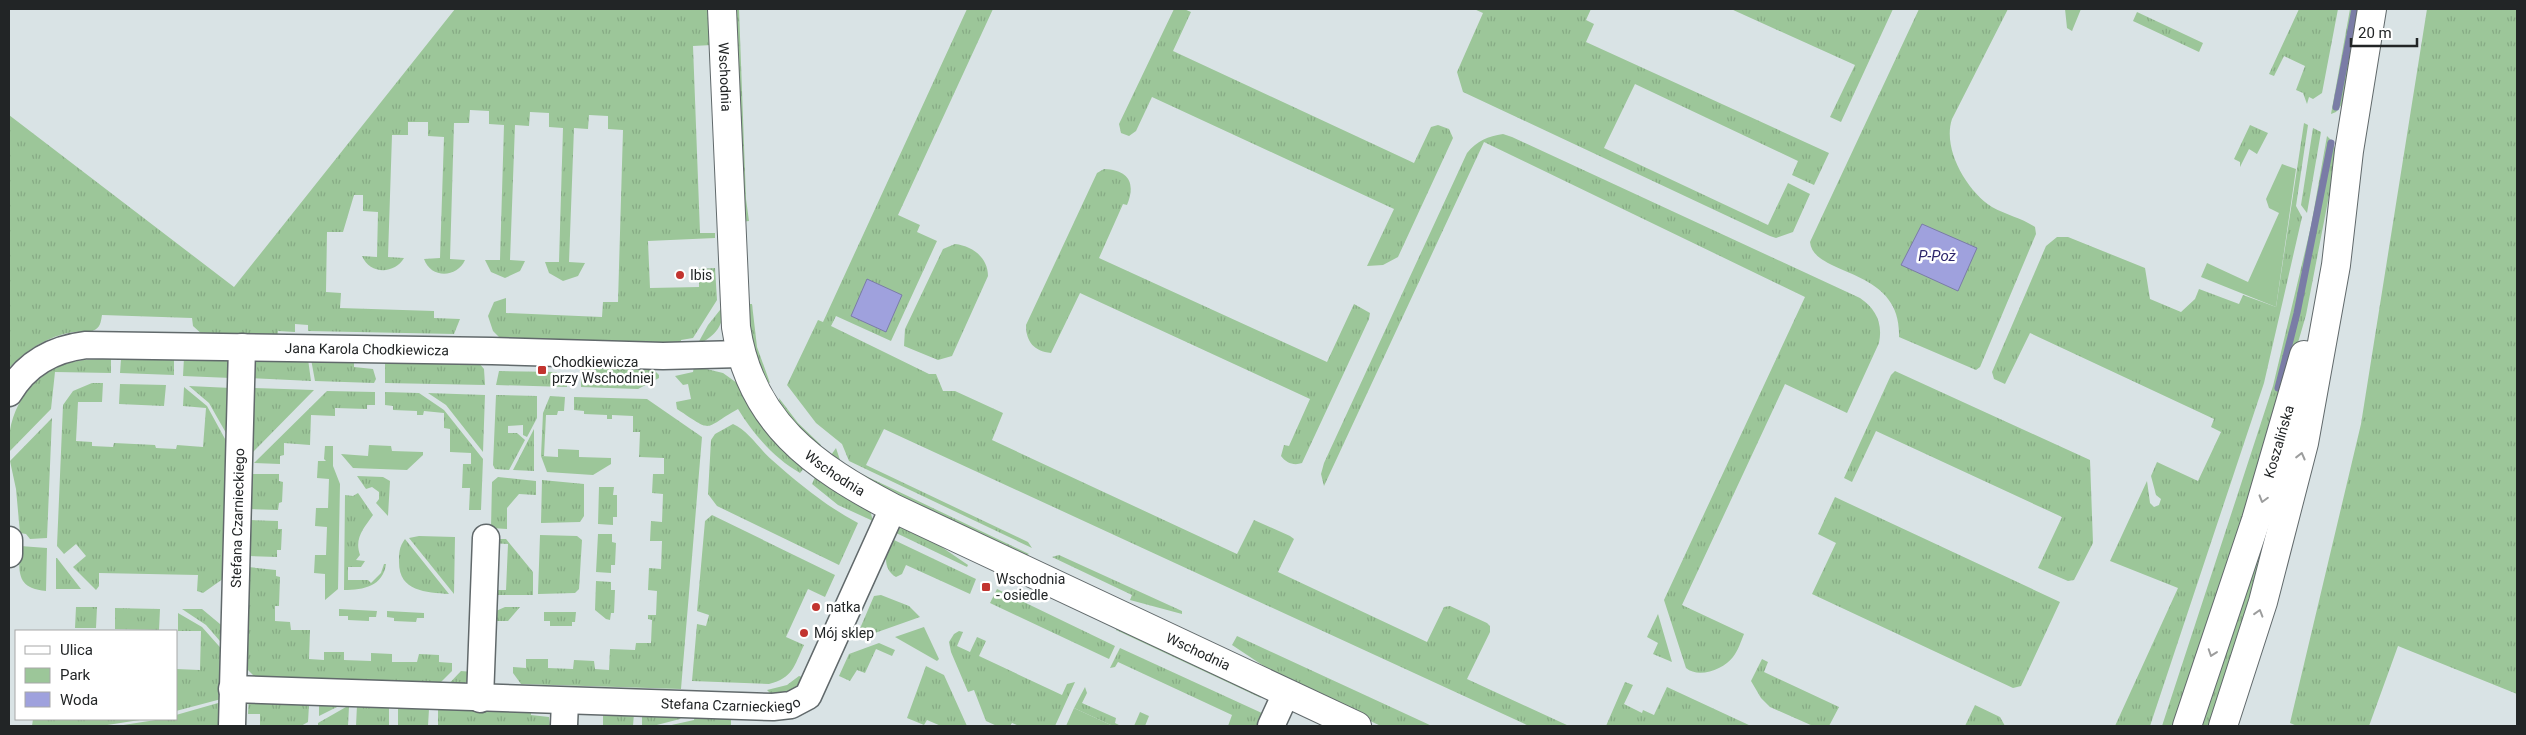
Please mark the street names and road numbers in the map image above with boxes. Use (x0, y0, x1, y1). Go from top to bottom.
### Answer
street label: Wschodnia (715, 42, 735, 112)
street label: Jana Karola Chodkiewicza (285, 340, 449, 358)
street label: Koszalińska (2261, 403, 2297, 480)
street label: Wschodnia (802, 447, 868, 499)
street label: Stefana Czarnieckiego (228, 448, 247, 588)
street label: Wschodnia (1163, 629, 1233, 673)
street label: Stefana Czarnieckiego (661, 693, 803, 715)

